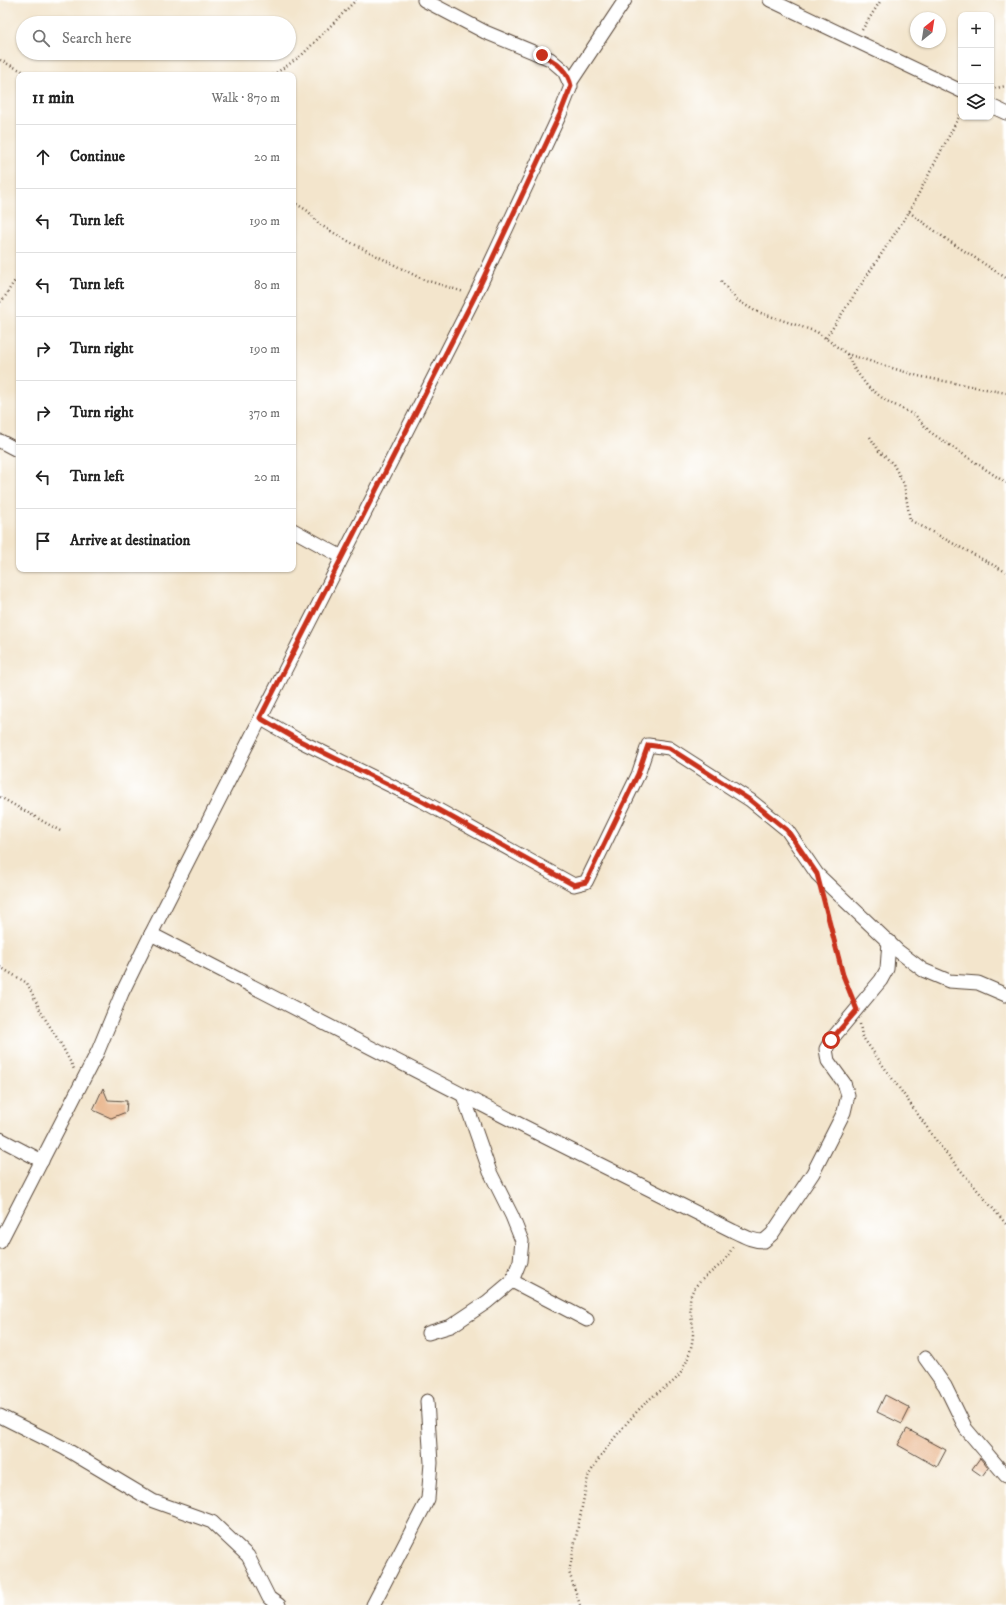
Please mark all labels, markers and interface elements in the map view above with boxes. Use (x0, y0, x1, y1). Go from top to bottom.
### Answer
north arrow (910, 12, 946, 48)
map controls (958, 12, 994, 120)
button: + (958, 12, 994, 48)
search box (16, 16, 296, 60)
icon: search (30, 27, 52, 49)
text: Search here (62, 29, 131, 48)
route end (533, 46, 551, 64)
button: − (958, 48, 994, 84)
button: layers (958, 84, 994, 120)
text: 11 min (32, 87, 74, 109)
text: Walk · 870 m (211, 90, 280, 106)
icon: ahead (32, 146, 54, 168)
text: Continue (70, 147, 125, 166)
text: 20 m (254, 149, 280, 165)
icon: left (32, 210, 54, 232)
text: Turn left (70, 211, 124, 230)
text: 190 m (249, 213, 280, 229)
icon: left (32, 274, 54, 296)
text: Turn left (70, 275, 124, 294)
text: 80 m (254, 277, 280, 293)
icon: right (32, 338, 54, 360)
text: Turn right (70, 339, 133, 358)
text: 190 m (249, 341, 280, 357)
icon: right (32, 402, 54, 424)
text: Turn right (70, 403, 133, 422)
text: 370 m (249, 405, 280, 421)
icon: left (32, 466, 54, 488)
text: Turn left (70, 467, 124, 486)
text: 20 m (254, 469, 280, 485)
icon: arrive (32, 530, 54, 552)
text: Arrive at destination (70, 531, 190, 550)
route start (822, 1031, 840, 1049)

